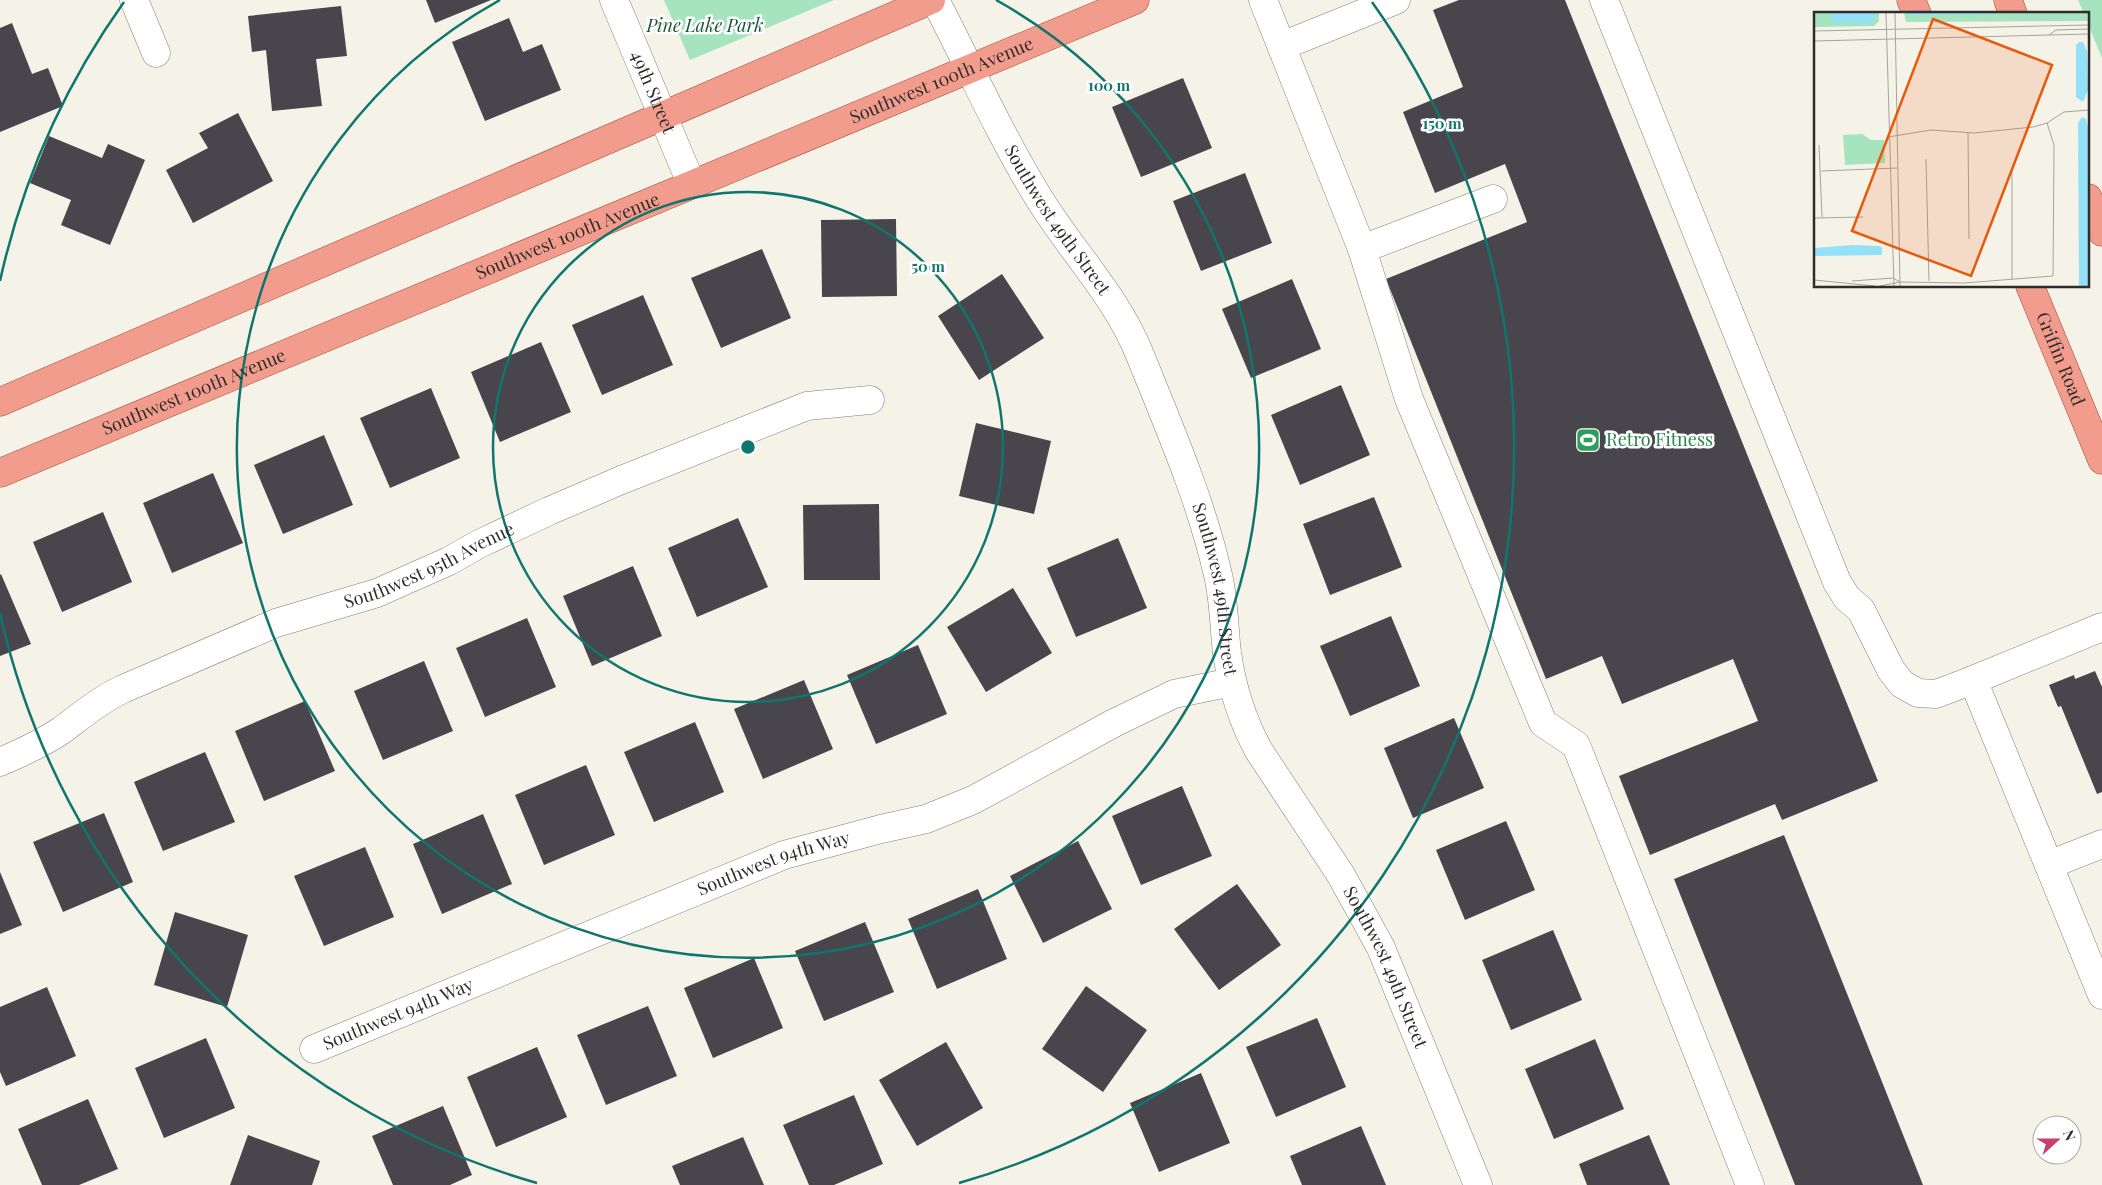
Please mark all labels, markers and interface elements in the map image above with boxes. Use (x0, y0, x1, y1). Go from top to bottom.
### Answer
inset map (1814, 12, 2090, 288)
park label: Pine Lake Park (645, 13, 764, 37)
street label: Southwest 100th Avenue (846, 31, 1037, 129)
street label: 49th Street (626, 47, 682, 138)
text: 100 m (1088, 75, 1131, 95)
text: 150 m (1422, 113, 1462, 133)
street label: Southwest 49th Street (1000, 140, 1117, 300)
street label: Southwest 100th Avenue (472, 187, 663, 284)
text: 50 m (911, 256, 945, 276)
street label: Griffin Road (2031, 308, 2091, 409)
street label: Southwest 100th Avenue (98, 342, 289, 440)
sports icon: Retro Fitness (1575, 427, 1601, 453)
place label: Retro Fitness (1606, 427, 1713, 451)
centre of rings (739, 438, 757, 456)
street label: Southwest 49th Street (1187, 499, 1244, 678)
street label: Southwest 95th Avenue (341, 516, 518, 613)
street label: Southwest 94th Way (693, 825, 852, 901)
street label: Southwest 49th Street (1338, 882, 1434, 1052)
street label: Southwest 94th Way (319, 972, 477, 1055)
north arrow (2032, 1115, 2082, 1165)
text: N (2059, 1127, 2080, 1143)

